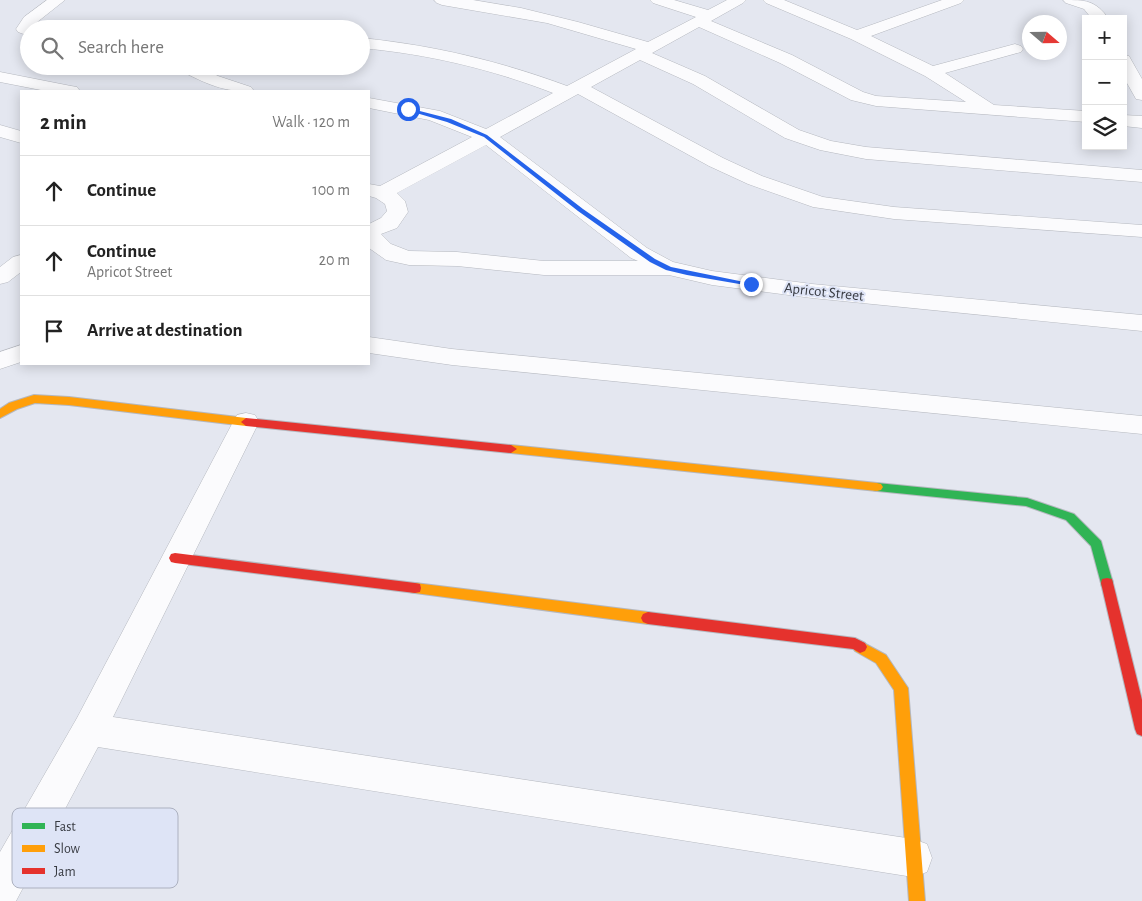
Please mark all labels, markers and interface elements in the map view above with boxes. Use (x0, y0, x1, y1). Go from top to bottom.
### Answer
north arrow (1022, 15, 1067, 60)
map controls (1082, 15, 1127, 150)
button: + (1082, 15, 1127, 60)
search box (20, 20, 370, 75)
icon: search (38, 34, 66, 62)
text: Search here (78, 38, 164, 57)
button: − (1082, 60, 1127, 105)
route start (397, 98, 420, 121)
button: layers (1082, 105, 1127, 150)
text: 2 min (40, 112, 87, 133)
text: Walk · 120 m (272, 114, 350, 130)
icon: ahead (40, 177, 68, 205)
text: Continue (87, 181, 156, 200)
text: 100 m (312, 182, 350, 198)
text: Continue (87, 242, 156, 261)
icon: ahead (40, 247, 68, 275)
text: 20 m (319, 252, 350, 268)
text: Apricot Street (87, 264, 172, 280)
route end (740, 273, 763, 296)
street label: Apricot Street (783, 280, 865, 304)
icon: arrive (40, 317, 68, 345)
text: Arrive at destination (87, 321, 243, 340)
legend (12, 808, 178, 888)
text: Fast (54, 820, 76, 834)
text: Slow (54, 842, 81, 856)
text: Jam (54, 865, 76, 879)

